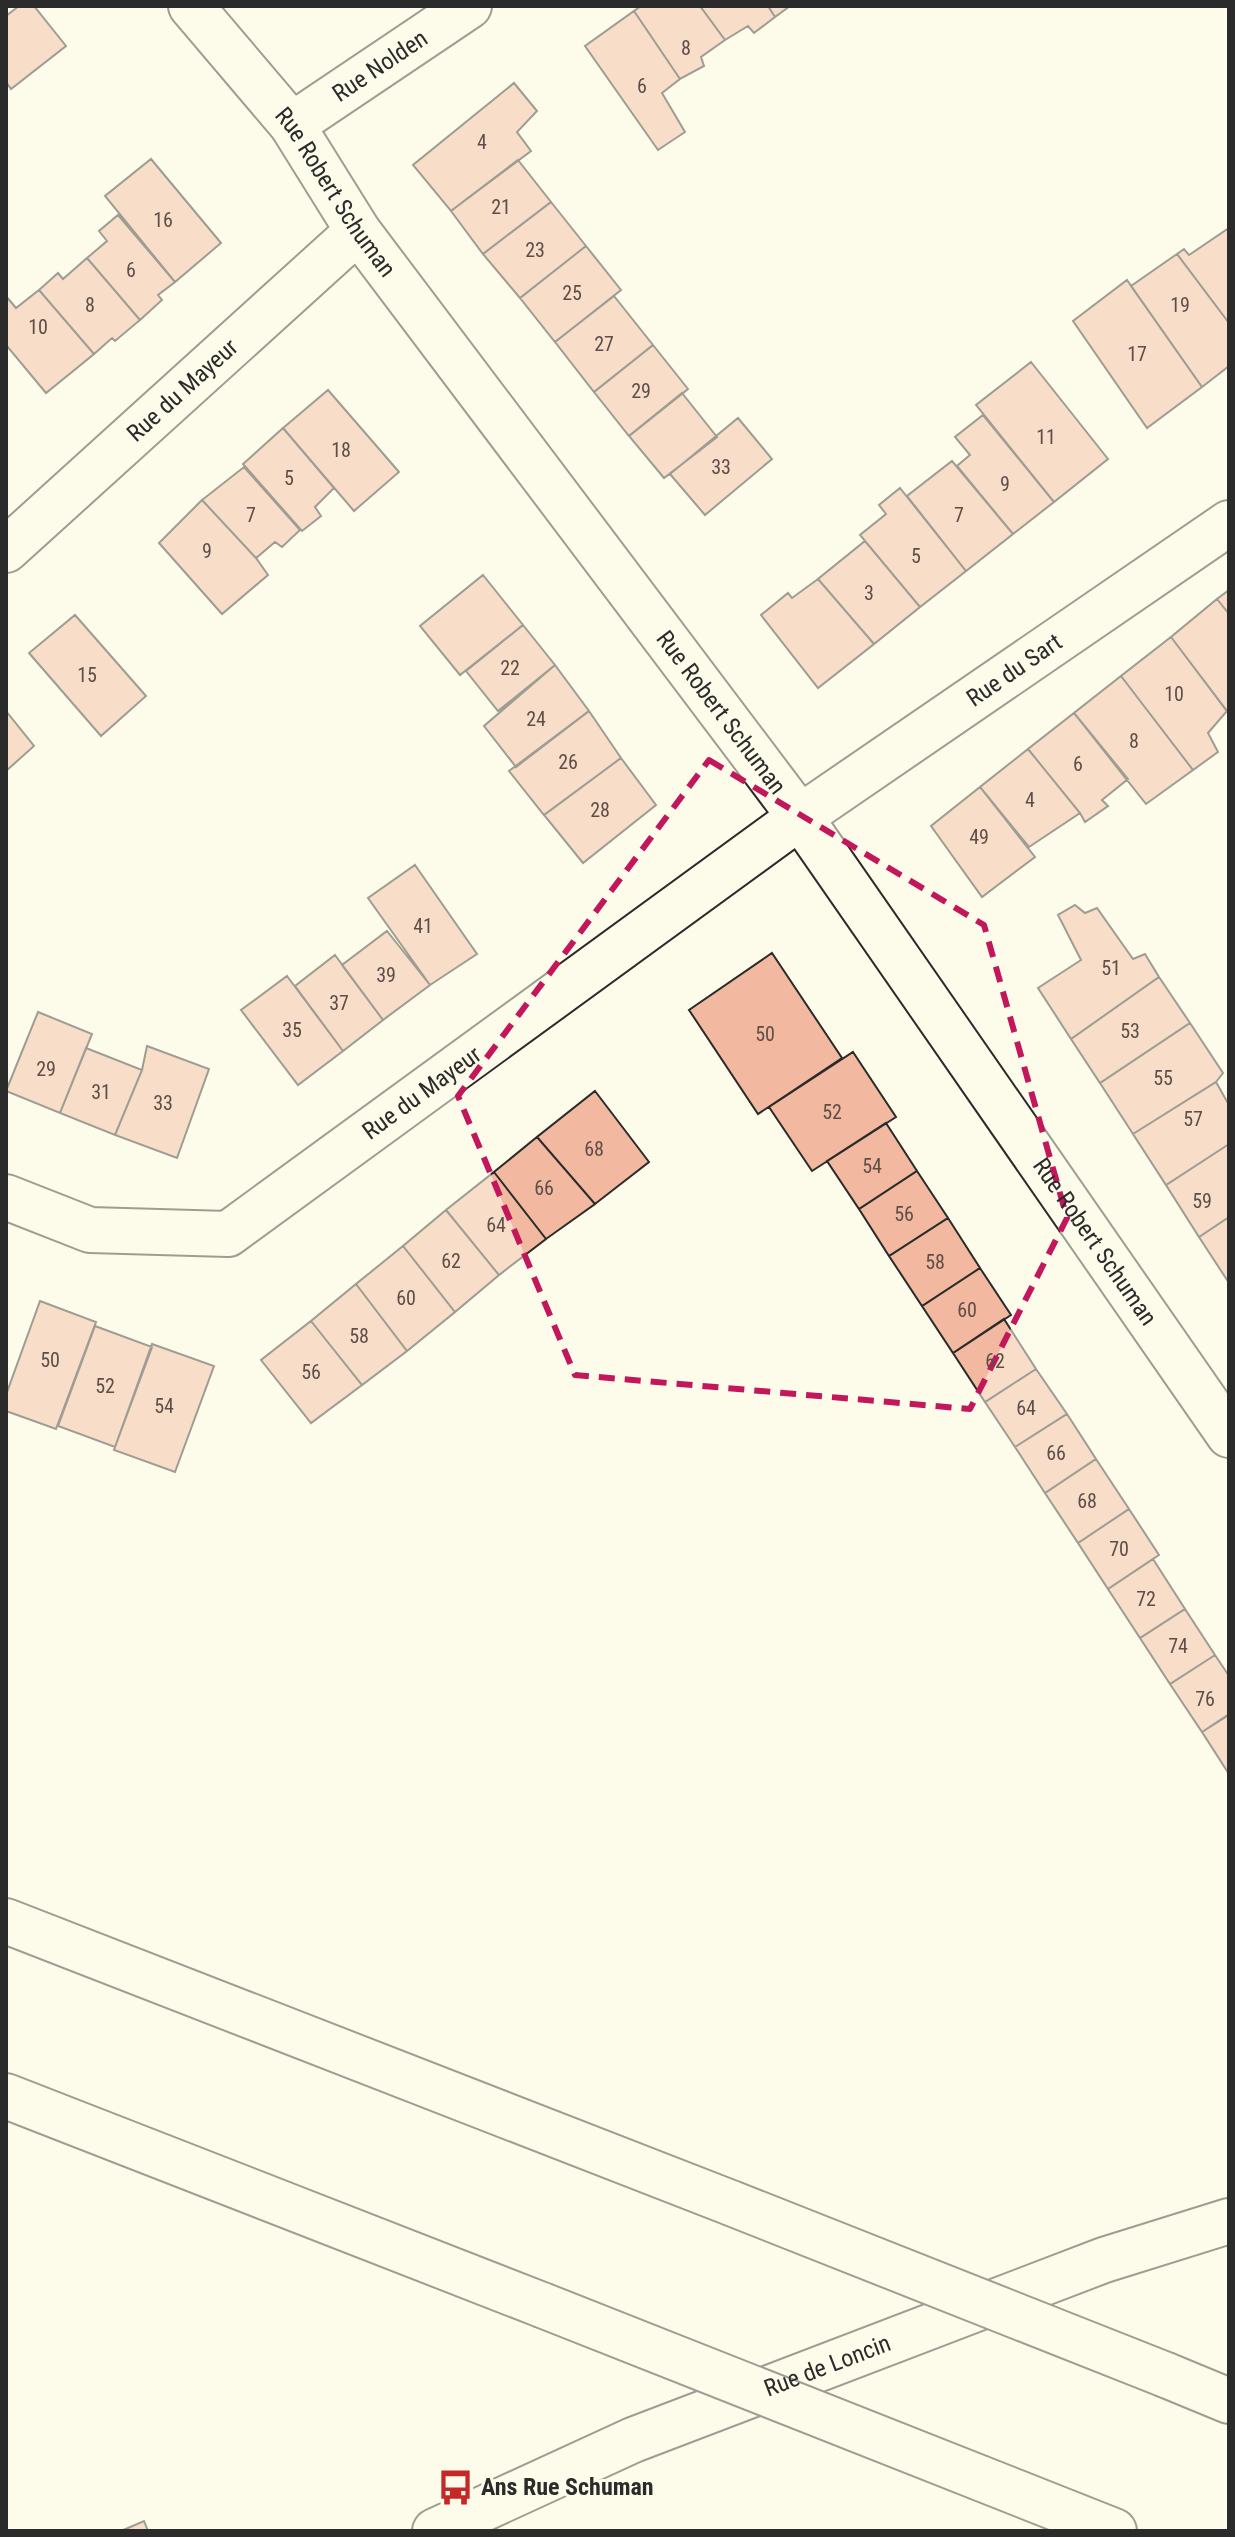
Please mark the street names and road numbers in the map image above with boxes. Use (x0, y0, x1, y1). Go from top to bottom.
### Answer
street label: Rue Nolden (327, 24, 433, 108)
street label: Rue Robert Schuman (269, 102, 402, 282)
street label: Rue du Mayeur (121, 333, 243, 447)
street label: Rue Robert Schuman (651, 625, 792, 800)
street label: Rue du Sart (961, 628, 1067, 713)
street label: Rue du Mayeur (357, 1040, 486, 1145)
street label: Rue Robert Schuman (1027, 1153, 1163, 1331)
street label: Rue de Loncin (760, 2329, 895, 2403)

